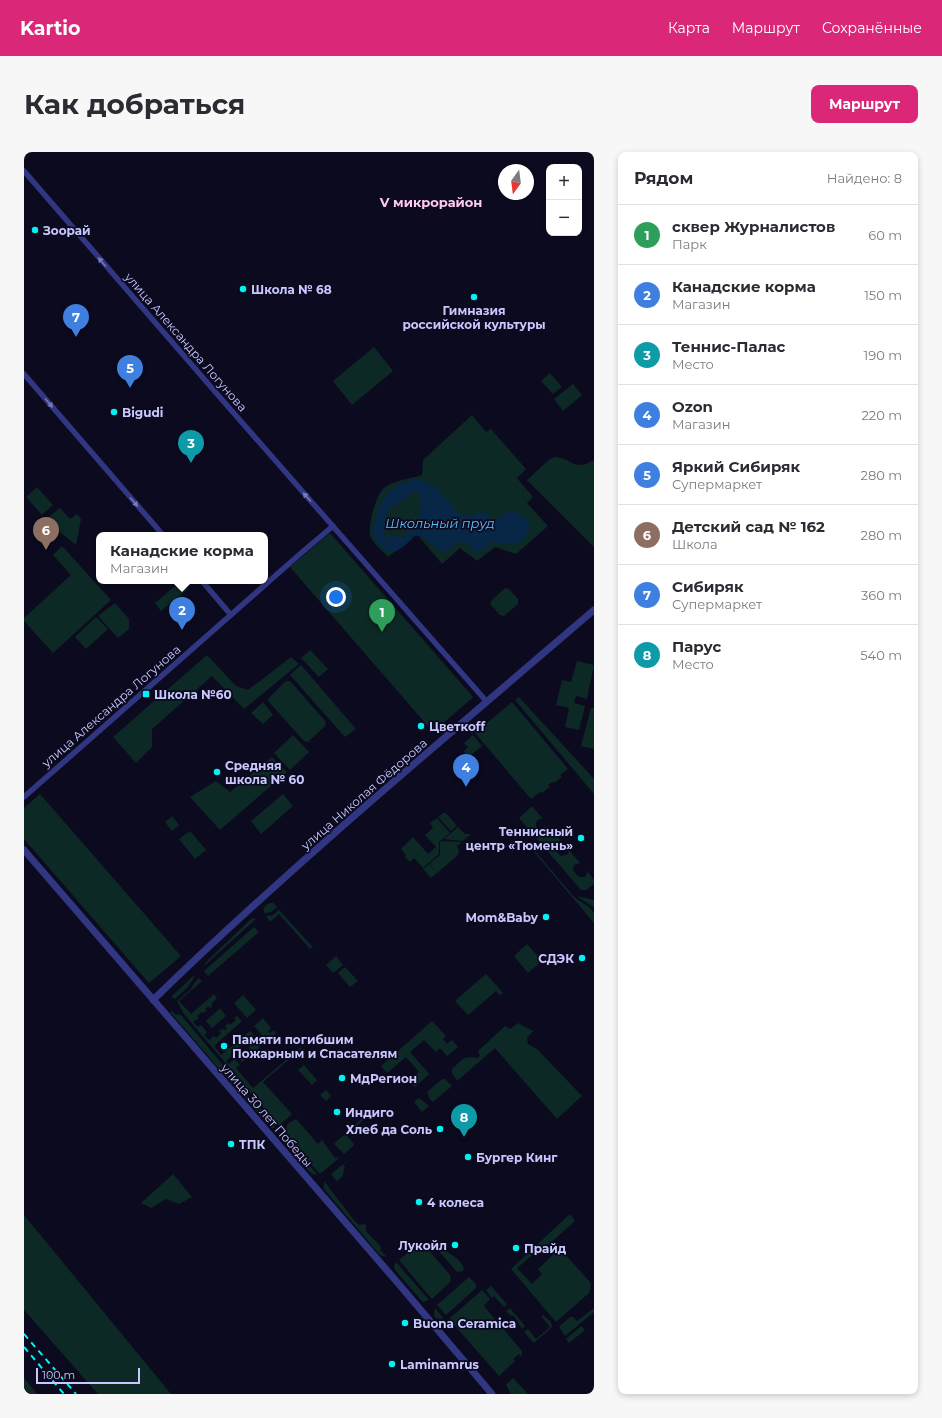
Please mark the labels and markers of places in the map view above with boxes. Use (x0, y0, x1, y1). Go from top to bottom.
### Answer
place label: Зоорай (42, 223, 91, 238)
marker: Зоорай (30, 225, 40, 235)
place label: Школа № 68 (251, 282, 332, 297)
marker: Школа № 68 (238, 284, 248, 294)
marker: Гимназия российской культуры (469, 292, 479, 302)
place label: Гимназия российской культуры (402, 303, 546, 332)
pin: 7 (63, 304, 89, 337)
pin: 5 (117, 355, 143, 388)
place label: Bigudi (122, 405, 163, 420)
marker: Bigudi (109, 407, 119, 417)
pin: 3 (178, 430, 204, 463)
pin: 6 (33, 517, 59, 550)
pin: 2 (169, 597, 195, 630)
pin: 1 (369, 599, 395, 632)
place label: Школа №60 (154, 687, 232, 702)
marker: Школа №60 (141, 689, 151, 699)
place label: Цветкоff (429, 719, 487, 734)
marker: Цветкоff (416, 721, 426, 731)
pin: 4 (453, 754, 479, 787)
place label: Средняя школа № 60 (225, 758, 304, 787)
marker: Средняя школа № 60 (212, 767, 222, 777)
place label: Теннисный центр «Тюмень» (466, 824, 573, 853)
marker: Теннисный центр «Тюмень» (576, 833, 586, 843)
place label: Mom&Baby (465, 910, 539, 925)
marker: Mom&Baby (541, 912, 551, 922)
place label: СДЭК (538, 951, 574, 966)
marker: СДЭК (577, 953, 587, 963)
place label: Памяти погибшим Пожарным и Спасателям (232, 1032, 397, 1061)
marker: Памяти погибшим Пожарным и Спасателям (219, 1041, 229, 1051)
place label: МдРегион (350, 1071, 417, 1086)
marker: МдРегион (337, 1073, 347, 1083)
pin: 8 (451, 1104, 477, 1137)
place label: Индиго (345, 1105, 394, 1120)
marker: Индиго (332, 1107, 342, 1117)
place label: Хлеб да Соль (346, 1122, 432, 1137)
marker: Хлеб да Соль (435, 1124, 445, 1134)
place label: ТПК (239, 1137, 265, 1152)
marker: ТПК (226, 1139, 236, 1149)
place label: Бургер Кинг (476, 1150, 558, 1165)
marker: Бургер Кинг (463, 1152, 473, 1162)
place label: 4 колеса (427, 1195, 484, 1210)
marker: 4 колеса (414, 1197, 424, 1207)
place label: Лукойл (398, 1238, 447, 1253)
marker: Лукойл (450, 1240, 460, 1250)
place label: Прайд (524, 1241, 567, 1256)
marker: Прайд (511, 1243, 521, 1253)
place label: Buona Ceramica (413, 1316, 516, 1331)
marker: Buona Ceramica (400, 1318, 410, 1328)
place label: Laminamrus (400, 1357, 480, 1372)
marker: Laminamrus (387, 1359, 397, 1369)

